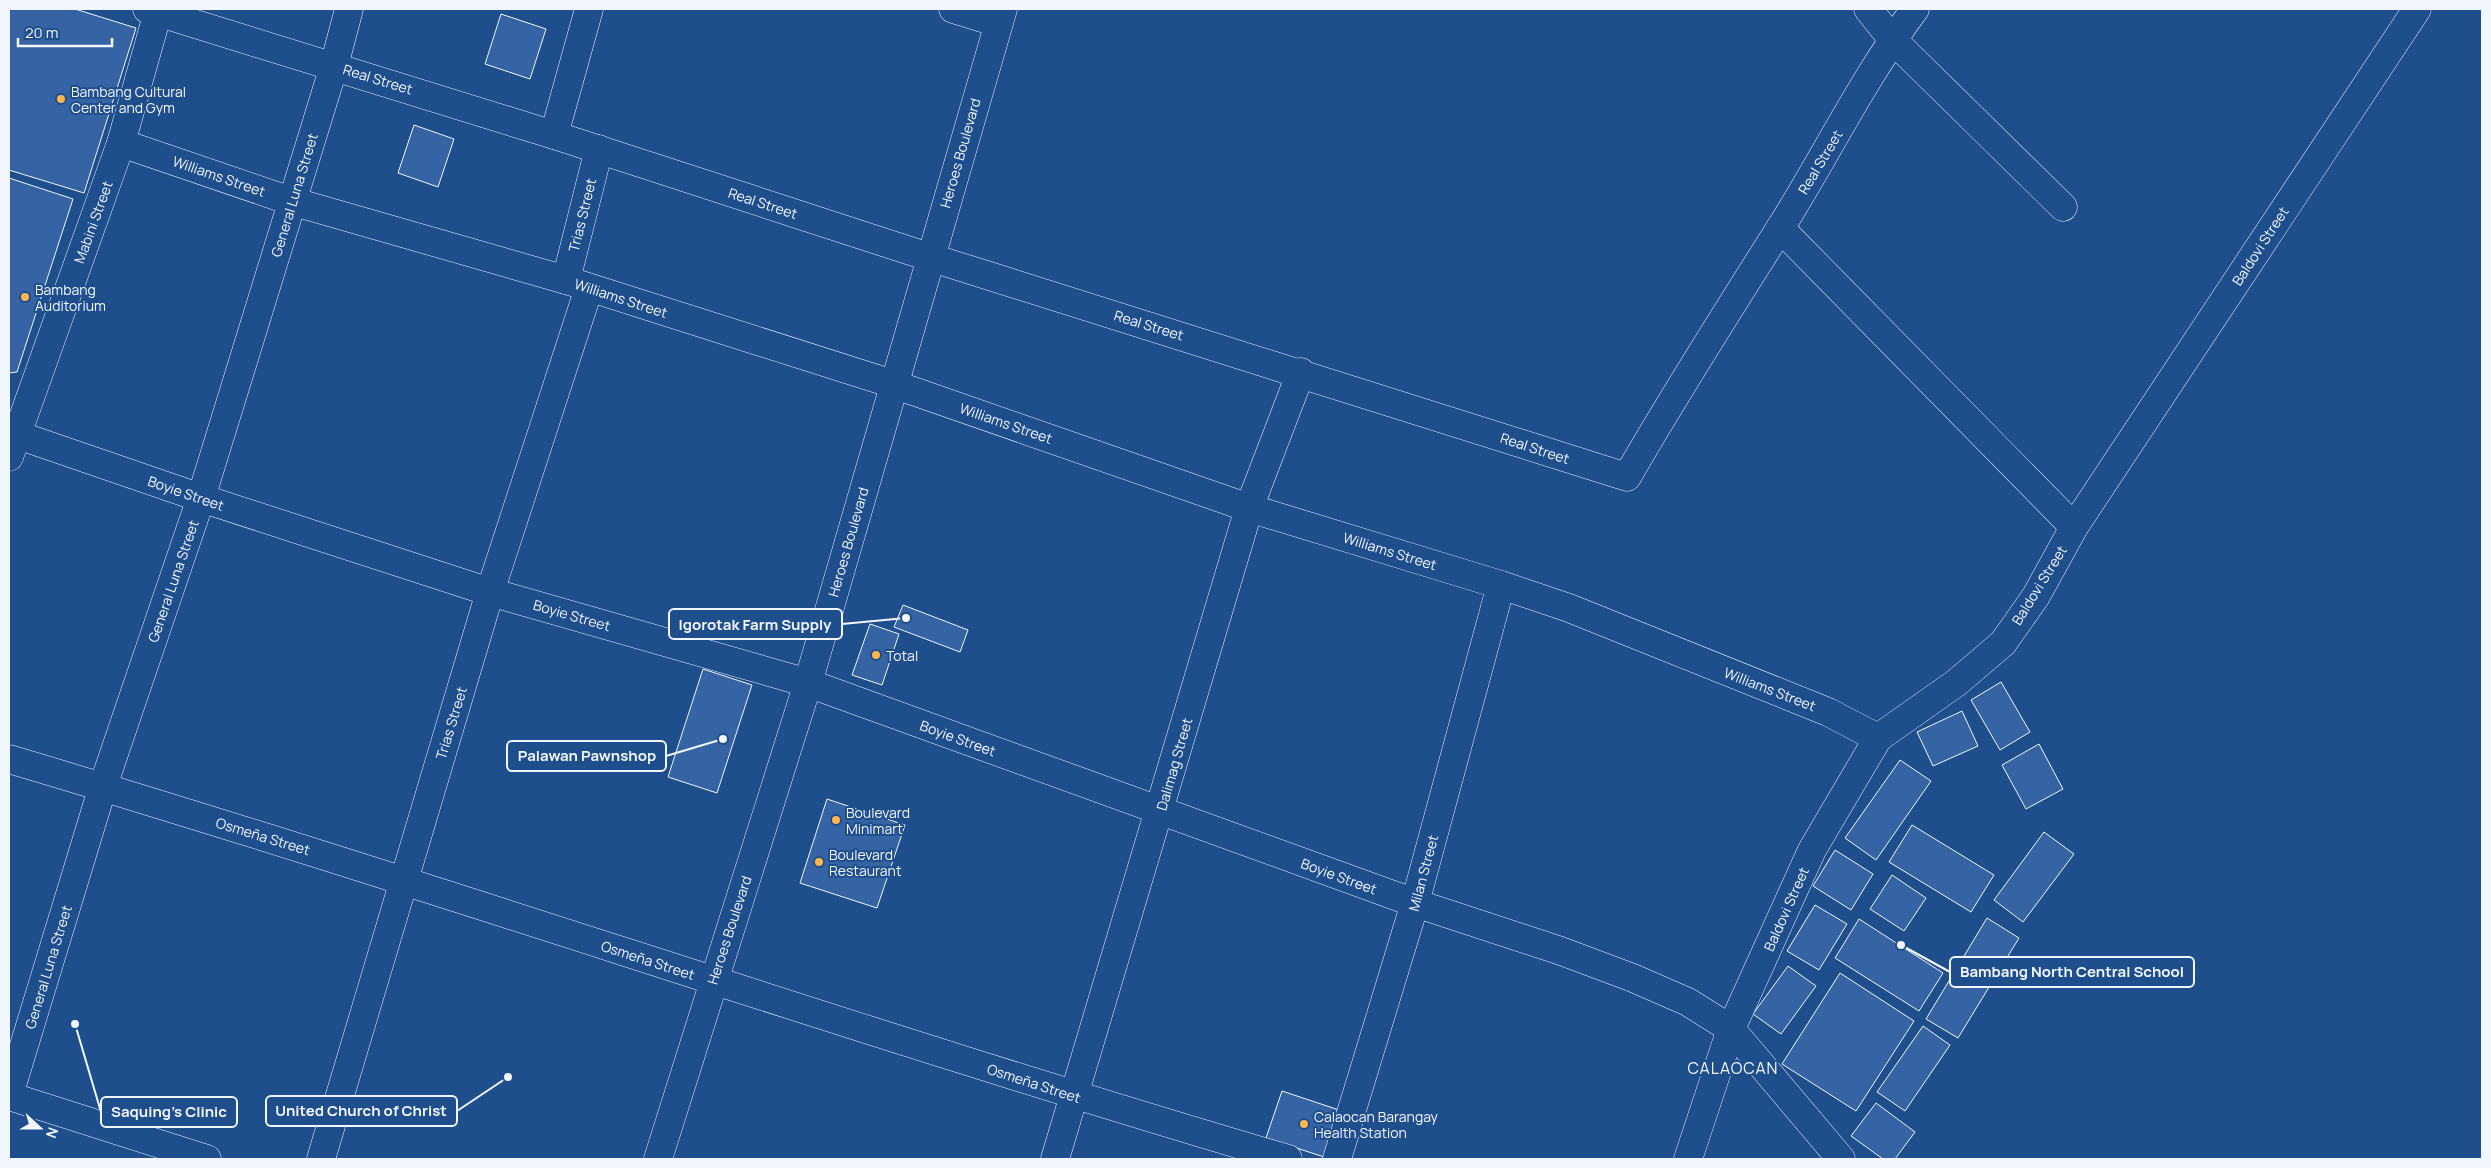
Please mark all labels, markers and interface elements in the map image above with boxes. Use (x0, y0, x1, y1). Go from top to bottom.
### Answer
scale bar (18, 15, 111, 47)
text: 20 m (25, 22, 58, 43)
street label: Real Street (341, 59, 415, 99)
place label: Bambang Cultural Center and Gym (71, 82, 186, 117)
marker: Bambang Cultural Center and Gym (55, 93, 67, 105)
street label: Heroes Boulevard (935, 96, 985, 210)
street label: Real Street (1793, 126, 1847, 198)
street label: General Luna Street (266, 130, 322, 259)
street label: Williams Street (170, 151, 268, 201)
street label: Trias Street (564, 176, 600, 254)
street label: Mabini Street (69, 178, 117, 266)
street label: Real Street (726, 183, 800, 223)
street label: Baldovi Street (2227, 203, 2293, 289)
street label: Williams Street (572, 274, 670, 322)
place label: Bambang Auditorium (35, 280, 106, 315)
marker: Bambang Auditorium (19, 291, 31, 303)
street label: Real Street (1112, 305, 1186, 345)
street label: Williams Street (957, 398, 1055, 448)
street label: Real Street (1498, 428, 1572, 468)
street label: Boyie Street (145, 471, 227, 515)
street label: Heroes Boulevard (823, 485, 873, 599)
street label: General Luna Street (143, 517, 203, 645)
street label: Williams Street (1341, 528, 1439, 574)
street label: Baldovi Street (2007, 541, 2071, 628)
street label: Boyie Street (531, 595, 613, 635)
callout: Igorotak Farm Supply (669, 609, 842, 639)
text: Igorotak Farm Supply (678, 614, 832, 635)
place label: Total (886, 646, 918, 665)
marker: Total (870, 649, 882, 661)
street label: Williams Street (1721, 663, 1819, 715)
street label: Trias Street (431, 684, 471, 762)
street label: Dalimag Street (1152, 715, 1196, 813)
street label: Boyie Street (917, 716, 999, 761)
callout: Palawan Pawnshop (507, 741, 666, 771)
text: Palawan Pawnshop (518, 745, 656, 766)
place label: Boulevard Minimart (846, 803, 910, 838)
street label: Osmeña Street (214, 813, 313, 859)
marker: Boulevard Minimart (830, 814, 842, 826)
street label: Milan Street (1404, 832, 1442, 913)
place label: Boulevard Restaurant (829, 845, 902, 880)
street label: Boyie Street (1298, 854, 1380, 899)
marker: Boulevard Restaurant (813, 856, 825, 868)
street label: Baldovi Street (1759, 864, 1813, 954)
street label: Heroes Boulevard (702, 873, 756, 987)
street label: General Luna Street (20, 902, 76, 1031)
street label: Osmeña Street (599, 936, 698, 984)
callout: Bambang North Central School (1950, 957, 2194, 987)
text: Bambang North Central School (1960, 961, 2184, 982)
district label: CALAOCAN (1687, 1057, 1779, 1079)
street label: Osmeña Street (985, 1059, 1084, 1107)
callout: United Church of Christ (266, 1096, 457, 1126)
callout: Saquing's Clinic (101, 1097, 237, 1127)
text: United Church of Christ (275, 1100, 447, 1121)
text: Saquing's Clinic (111, 1101, 227, 1122)
north arrow (15, 1103, 65, 1153)
place label: Calaocan Barangay Health Station (1314, 1107, 1439, 1142)
marker: Calaocan Barangay Health Station (1298, 1118, 1310, 1130)
text: N (42, 1125, 63, 1141)

